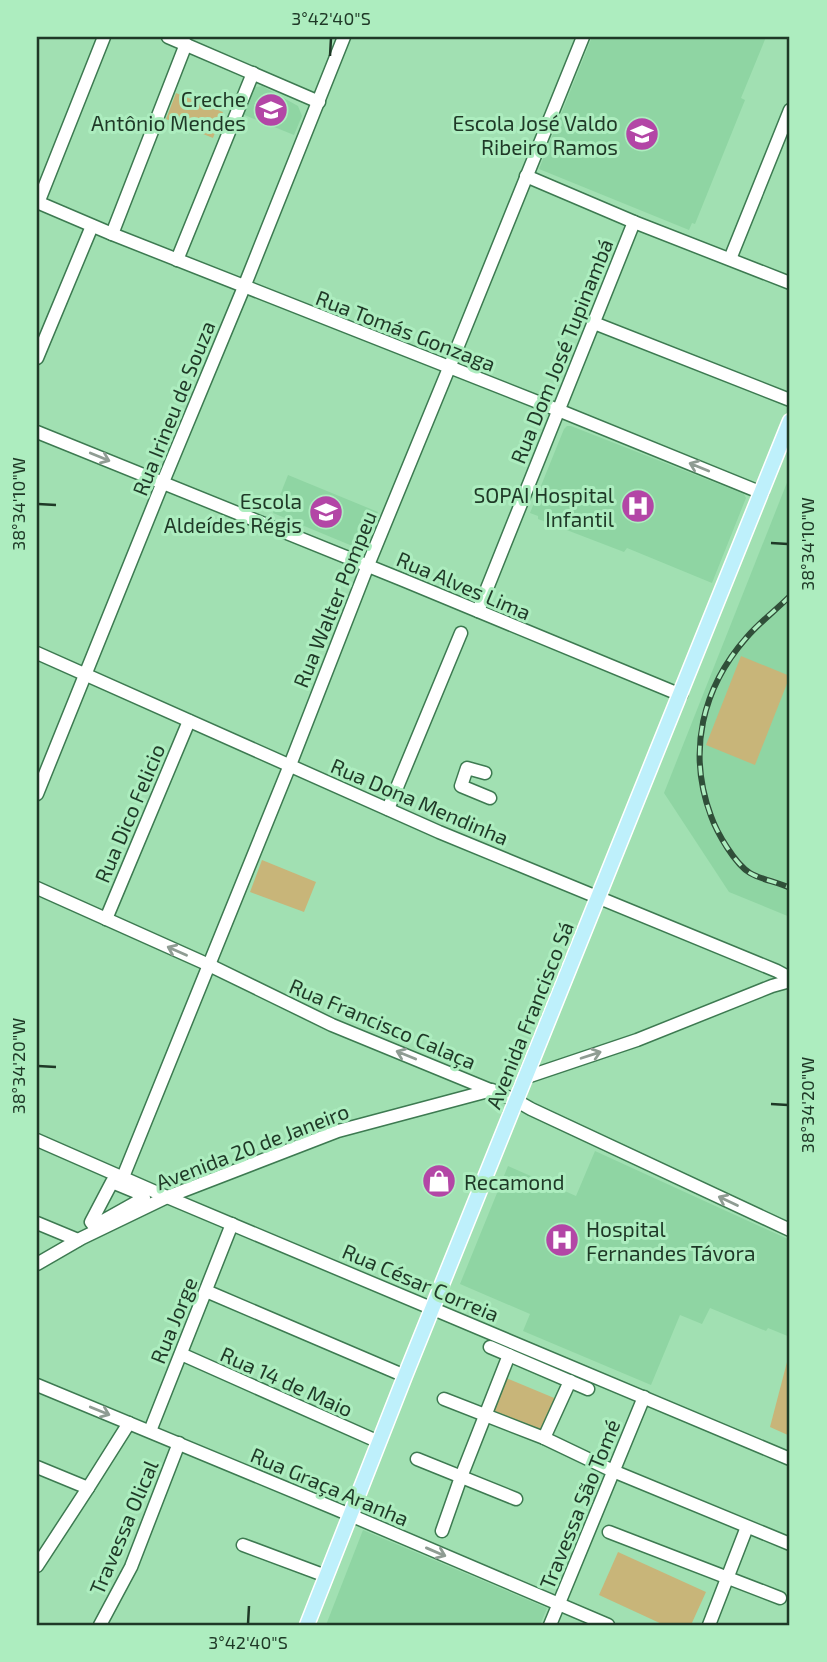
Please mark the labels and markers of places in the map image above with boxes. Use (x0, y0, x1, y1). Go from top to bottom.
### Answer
place label: Creche Antônio Mendes (91, 86, 246, 135)
school or university icon: Creche Antônio Mendes (252, 91, 290, 129)
place label: Escola José Valdo Ribeiro Ramos (452, 110, 618, 159)
school or university icon: Escola José Valdo Ribeiro Ramos (623, 115, 661, 153)
place label: SOPAI Hospital Infantil (474, 482, 615, 531)
hospital icon: SOPAI Hospital Infantil (619, 487, 657, 525)
place label: Escola Aldeídes Régis (164, 488, 302, 537)
school or university icon: Escola Aldeídes Régis (307, 493, 345, 531)
shop icon: Recamond (420, 1162, 458, 1200)
place label: Recamond (464, 1169, 565, 1194)
place label: Hospital Fernandes Távora (586, 1216, 755, 1265)
hospital icon: Hospital Fernandes Távora (543, 1221, 581, 1259)

